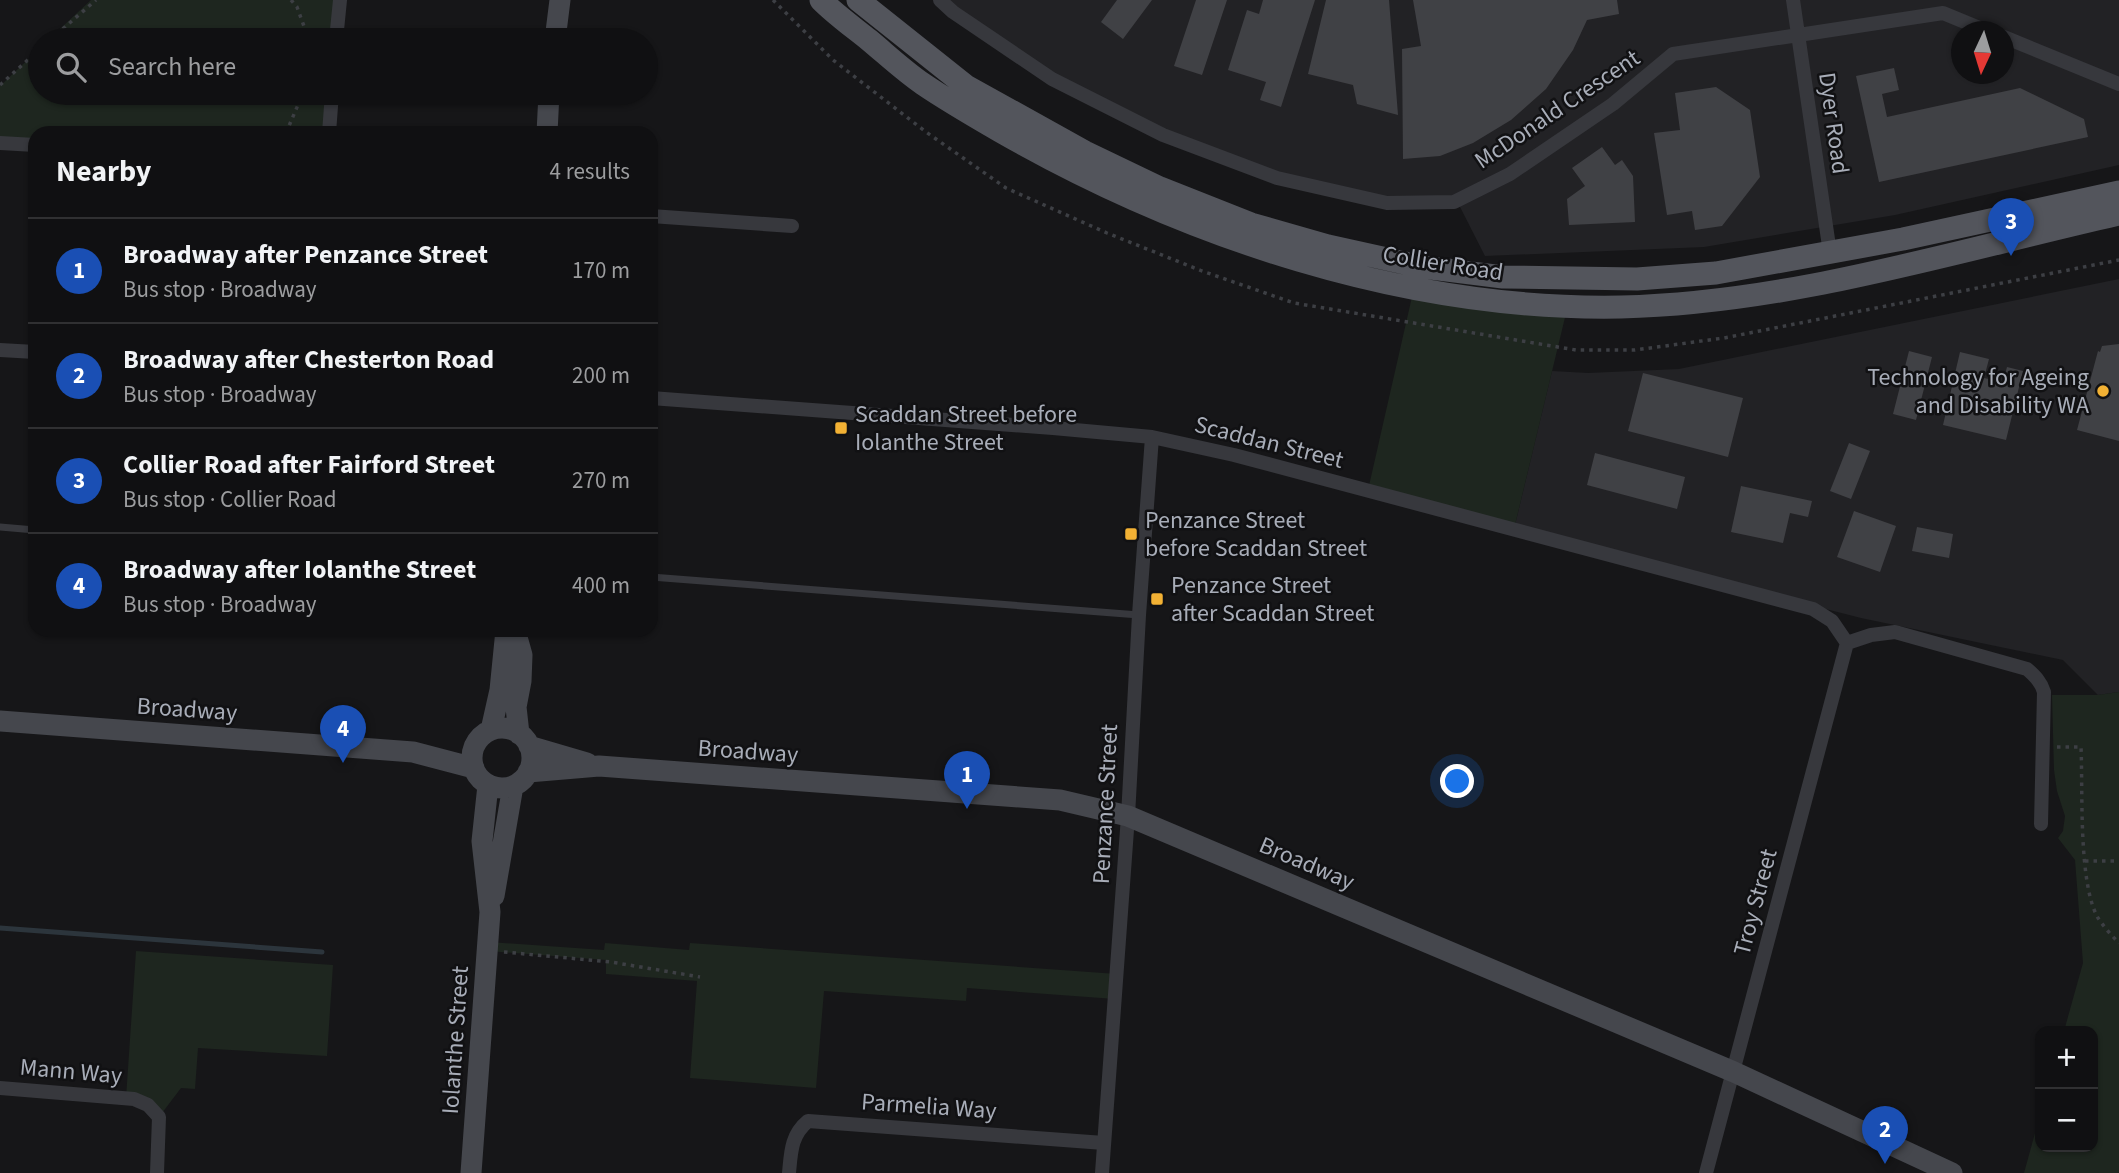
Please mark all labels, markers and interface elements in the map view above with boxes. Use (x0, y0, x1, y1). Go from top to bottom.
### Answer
north arrow (1951, 21, 2014, 84)
search box (28, 28, 658, 105)
street label: McDonald Crescent (1468, 41, 1647, 178)
icon: search (52, 48, 90, 86)
text: Search here (108, 48, 236, 85)
street label: Dyer Road (1809, 70, 1858, 176)
text: Nearby (56, 150, 151, 193)
text: 4 results (550, 155, 630, 188)
pin: 3 (1988, 198, 2034, 256)
text: Broadway after Penzance Street (123, 236, 488, 273)
street label: Collier Road (1380, 237, 1506, 290)
text: 1 (73, 254, 85, 287)
text: 170 m (572, 254, 630, 287)
text: Bus stop · Broadway (123, 273, 317, 306)
text: Broadway after Chesterton Road (123, 341, 494, 378)
text: 2 (73, 359, 85, 392)
text: 200 m (572, 359, 630, 392)
place label: Technology for Ageing and Disability WA (1867, 360, 2089, 423)
text: Bus stop · Broadway (123, 378, 317, 411)
marker: Technology for Ageing and Disability WA (2095, 383, 2111, 399)
place label: Scaddan Street before Iolanthe Street (855, 397, 1077, 460)
street label: Scaddan Street (1191, 407, 1347, 478)
marker: Scaddan Street before Iolanthe Street (833, 420, 849, 436)
text: Collier Road after Fairford Street (123, 446, 495, 483)
text: 3 (73, 464, 85, 497)
text: 270 m (572, 464, 630, 497)
text: Bus stop · Collier Road (123, 483, 336, 516)
place label: Penzance Street before Scaddan Street (1145, 503, 1367, 566)
marker: Penzance Street before Scaddan Street (1123, 526, 1139, 542)
text: Broadway after Iolanthe Street (123, 551, 476, 588)
place label: Penzance Street after Scaddan Street (1171, 568, 1374, 631)
text: 4 (73, 569, 85, 602)
text: 400 m (572, 569, 630, 602)
text: Bus stop · Broadway (123, 588, 317, 621)
marker: Penzance Street after Scaddan Street (1149, 591, 1165, 607)
street label: Broadway (136, 689, 238, 730)
pin: 4 (320, 705, 366, 763)
street label: Penzance Street (1084, 723, 1127, 885)
street label: Broadway (697, 731, 799, 772)
pin: 1 (944, 751, 990, 809)
your location (1440, 764, 1474, 798)
street label: Broadway (1254, 828, 1360, 899)
street label: Troy Street (1724, 845, 1786, 959)
street label: Iolanthe Street (433, 965, 478, 1115)
map controls (2035, 1026, 2098, 1152)
button: + (2035, 1026, 2098, 1089)
street label: Mann Way (18, 1050, 123, 1093)
street label: Parmelia Way (860, 1084, 998, 1129)
button: − (2035, 1089, 2098, 1152)
pin: 2 (1862, 1106, 1908, 1164)

